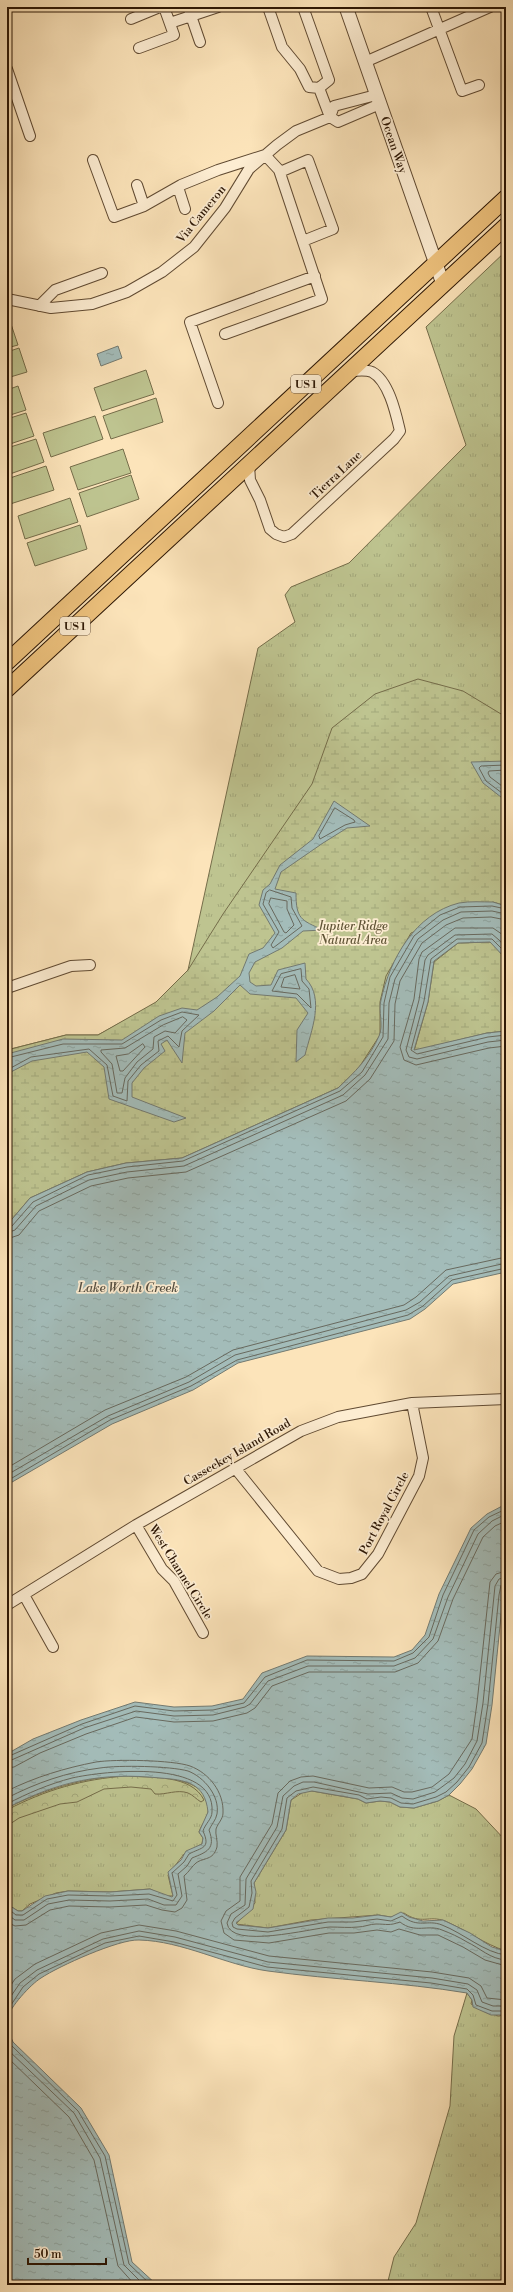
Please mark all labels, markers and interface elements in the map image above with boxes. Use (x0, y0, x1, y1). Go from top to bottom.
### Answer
street label: Ocean Way (377, 115, 410, 176)
street label: Via Cameron (173, 182, 229, 247)
road number: US 1 (291, 375, 321, 393)
street label: Tierra Lane (308, 448, 365, 503)
road number: US 1 (60, 617, 90, 635)
park label: Jupiter Ridge Natural Area (316, 919, 388, 948)
water label: Lake Worth Creek (77, 1280, 178, 1296)
street label: Casseekey Island Road (181, 1416, 294, 1489)
street label: Port Royal Circle (356, 1469, 413, 1557)
street label: West Channel Circle (145, 1521, 216, 1622)
scale bar (28, 2240, 106, 2266)
text: 50 m (34, 2247, 62, 2262)

